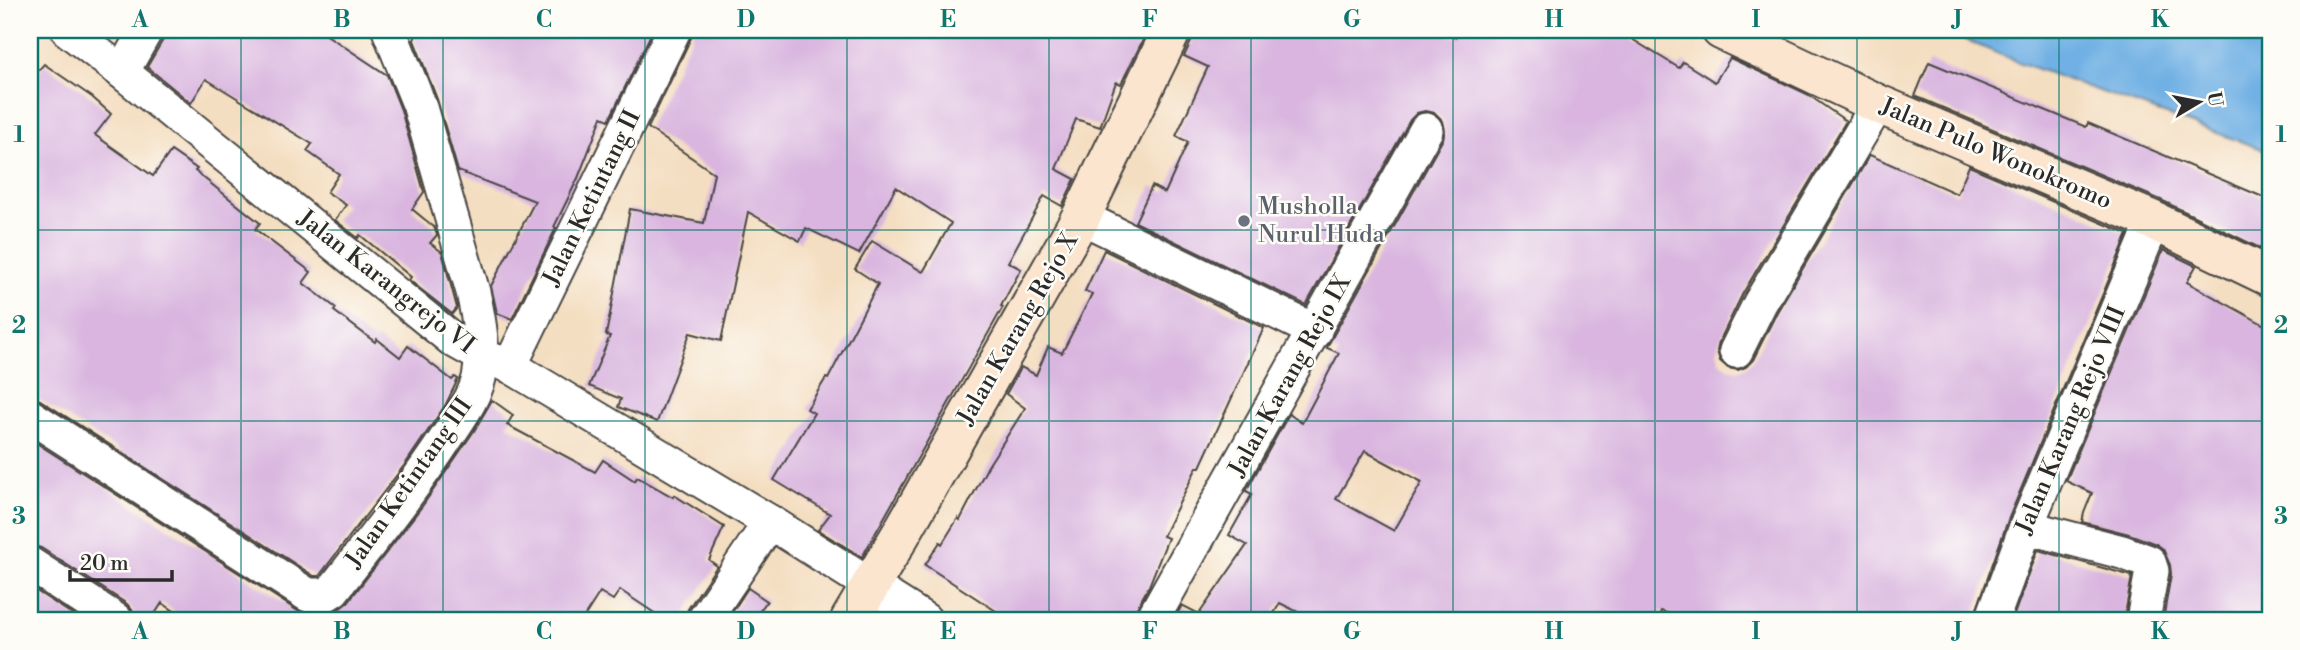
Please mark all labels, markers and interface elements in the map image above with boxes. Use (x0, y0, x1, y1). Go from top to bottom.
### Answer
text: A (131, 6, 149, 34)
text: B (333, 6, 351, 34)
text: C (536, 6, 552, 34)
text: D (737, 6, 755, 34)
text: E (940, 6, 956, 34)
text: F (1142, 6, 1158, 34)
text: G (1343, 6, 1361, 34)
text: H (1545, 6, 1564, 34)
text: I (1752, 6, 1761, 34)
text: J (1951, 6, 1963, 34)
text: K (2151, 6, 2170, 34)
north arrow (2164, 66, 2234, 136)
text: U (2202, 90, 2228, 109)
street label: Jalan Pulo Wonokromo (1875, 91, 2116, 216)
street label: Jalan Ketintang II (536, 105, 648, 292)
text: 1 (13, 121, 25, 149)
text: 1 (2275, 121, 2287, 149)
place label: Musholla Nurul Huda (1258, 192, 1386, 250)
street label: Jalan Karangrejo VI (291, 203, 480, 360)
marker: Musholla Nurul Huda (1236, 213, 1252, 229)
street label: Jalan Karang Rejo X (950, 227, 1086, 431)
street label: Jalan Karang Rejo IX (1222, 269, 1358, 483)
street label: Jalan Karang Rejo VIII (2009, 301, 2133, 539)
text: 2 (12, 312, 26, 340)
text: 2 (2274, 312, 2288, 340)
street label: Jalan Ketintang III (338, 392, 479, 575)
text: 3 (12, 503, 26, 531)
text: 3 (2274, 503, 2288, 531)
scale bar (70, 538, 172, 582)
text: 20 m (80, 551, 129, 577)
text: A (131, 618, 149, 646)
text: B (333, 618, 351, 646)
text: C (536, 618, 552, 646)
text: D (737, 618, 755, 646)
text: E (940, 618, 956, 646)
text: F (1142, 618, 1158, 646)
text: G (1343, 618, 1361, 646)
text: H (1545, 618, 1564, 646)
text: I (1752, 618, 1761, 646)
text: J (1951, 618, 1963, 646)
text: K (2151, 618, 2170, 646)

